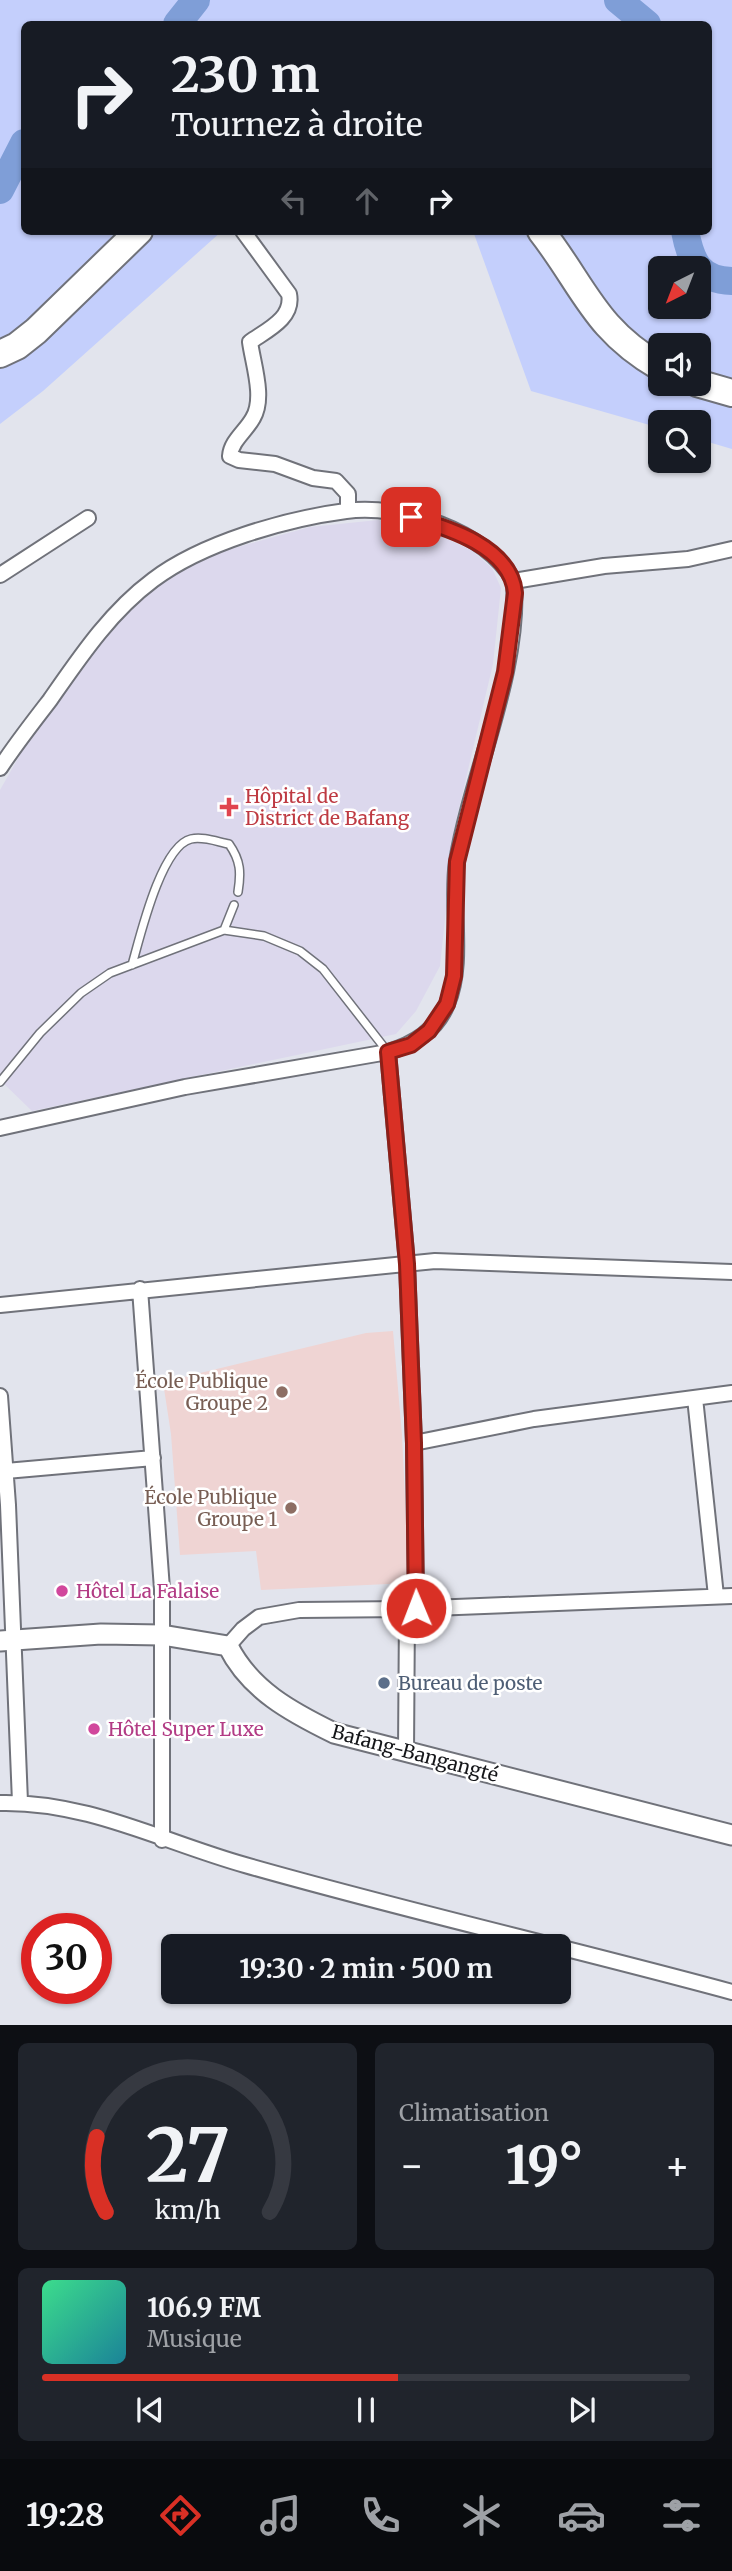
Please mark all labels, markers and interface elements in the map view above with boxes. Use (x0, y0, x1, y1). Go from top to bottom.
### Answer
text: 230 m (171, 44, 319, 105)
icon: right (56, 49, 147, 140)
text: Tournez à droite (171, 105, 423, 145)
icon: left (275, 182, 313, 220)
icon: ahead (348, 182, 386, 220)
icon: right (421, 182, 459, 220)
north arrow (648, 256, 710, 318)
map controls (648, 256, 711, 473)
button: sound (648, 333, 711, 396)
button: search (648, 410, 711, 473)
pin (381, 487, 441, 547)
icon: arrive (392, 498, 430, 536)
place label: Hôpital de District de Bafang (245, 784, 410, 830)
marker: Hôpital de District de Bafang (219, 797, 239, 817)
place label: École Publique Groupe 2 (135, 1369, 268, 1415)
marker: École Publique Groupe 2 (274, 1384, 290, 1400)
place label: École Publique Groupe 1 (144, 1485, 277, 1531)
marker: École Publique Groupe 1 (283, 1500, 299, 1516)
position arrow (379, 1571, 453, 1645)
place label: Hôtel La Falaise (76, 1579, 219, 1603)
marker: Hôtel La Falaise (54, 1583, 70, 1599)
place label: Bureau de poste (398, 1671, 543, 1695)
marker: Bureau de poste (376, 1675, 392, 1691)
place label: Hôtel Super Luxe (108, 1717, 264, 1741)
street label: Bafang-Bangangté (329, 1719, 501, 1787)
marker: Hôtel Super Luxe (86, 1721, 102, 1737)
speed limit sign: 30 (21, 1913, 112, 2004)
text: 19:30 · 2 min · 500 m (239, 1952, 493, 1985)
text: Climatisation (399, 2098, 549, 2127)
text: 27 (145, 2111, 230, 2203)
text: 19° (506, 2133, 584, 2198)
text: − (399, 2142, 424, 2189)
text: + (665, 2142, 690, 2189)
text: km/h (154, 2194, 221, 2226)
text: 106.9 FM (147, 2291, 261, 2324)
text: Musique (147, 2324, 242, 2353)
icon: previous (131, 2391, 169, 2429)
icon: pause (347, 2391, 385, 2429)
icon: next (563, 2391, 601, 2429)
icon: directions (156, 2491, 205, 2540)
icon: music (256, 2491, 305, 2540)
icon: phone (356, 2491, 405, 2540)
icon: climate (457, 2491, 506, 2540)
icon: car (557, 2491, 606, 2540)
icon: filters (657, 2491, 706, 2540)
text: 19:28 (26, 2495, 105, 2535)

